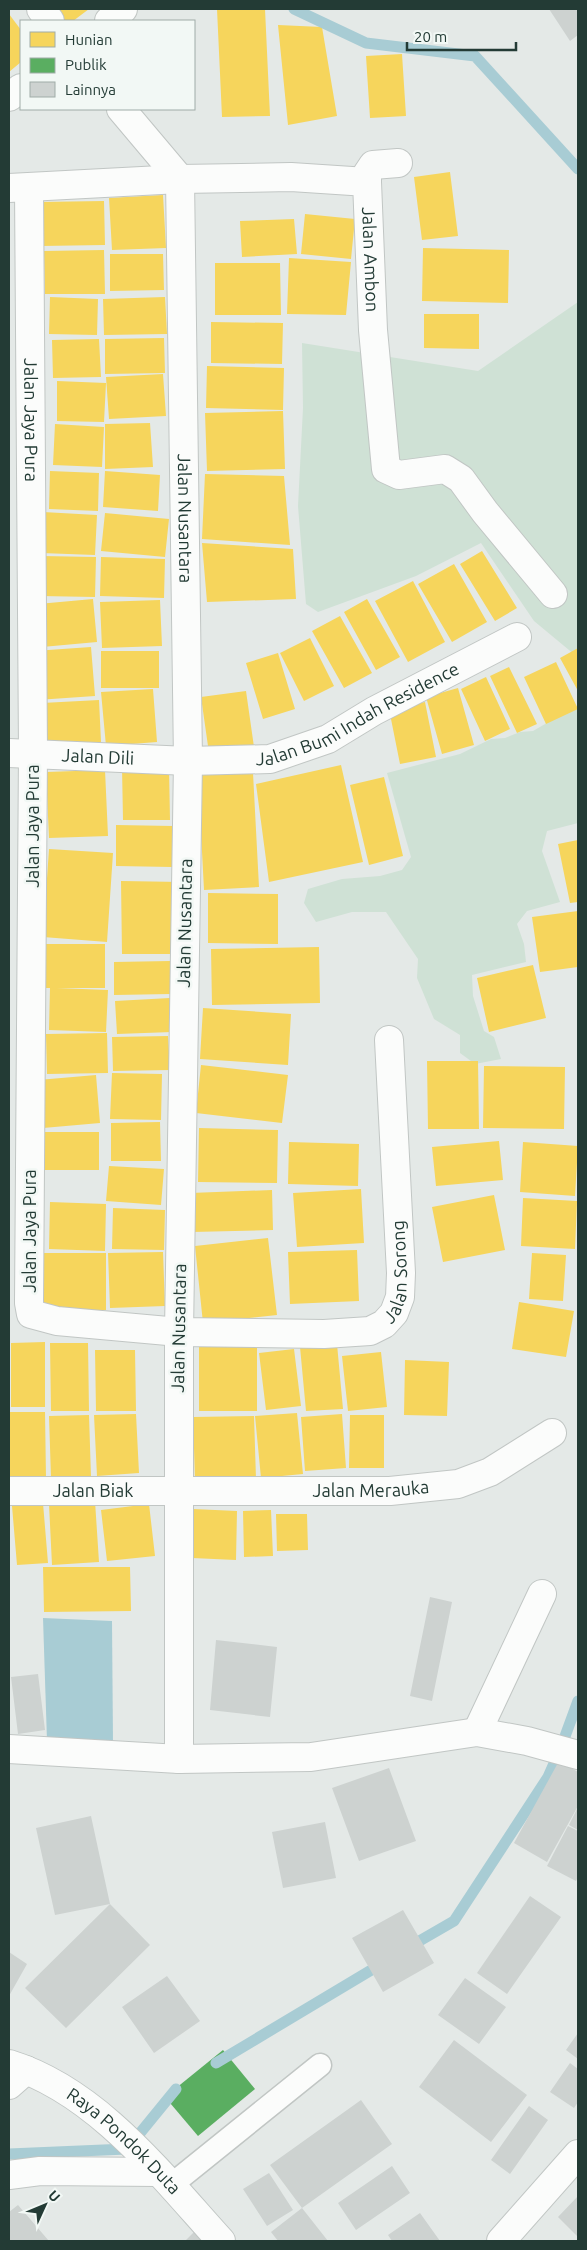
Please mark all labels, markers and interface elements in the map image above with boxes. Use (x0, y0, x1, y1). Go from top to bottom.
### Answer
legend (20, 20, 195, 110)
scale bar (407, 20, 516, 52)
text: 20 m (414, 28, 447, 45)
text: Hunian (65, 31, 113, 48)
text: Publik (65, 56, 107, 73)
text: Lainnya (65, 81, 116, 98)
street label: Jalan Ambon (359, 207, 383, 312)
street label: Jalan Jaya Pura (21, 358, 42, 482)
street label: Jalan Nusantara (175, 454, 197, 583)
street label: Jalan Bumi Indah Residence (256, 658, 462, 768)
street label: Jalan Dili (61, 744, 135, 768)
street label: Jalan Jaya Pura (22, 764, 42, 888)
street label: Jalan Nusantara (173, 858, 195, 988)
street label: Jalan Jaya Pura (19, 1169, 39, 1293)
street label: Jalan Sorong (379, 1220, 410, 1327)
street label: Jalan Nusantara (167, 1263, 189, 1393)
street label: Jalan Merauka (313, 1476, 430, 1500)
street label: Jalan Biak (53, 1480, 133, 1500)
street label: Raya Pondok Duta (64, 2083, 185, 2198)
north arrow (20, 2180, 70, 2230)
text: U (45, 2187, 64, 2205)

